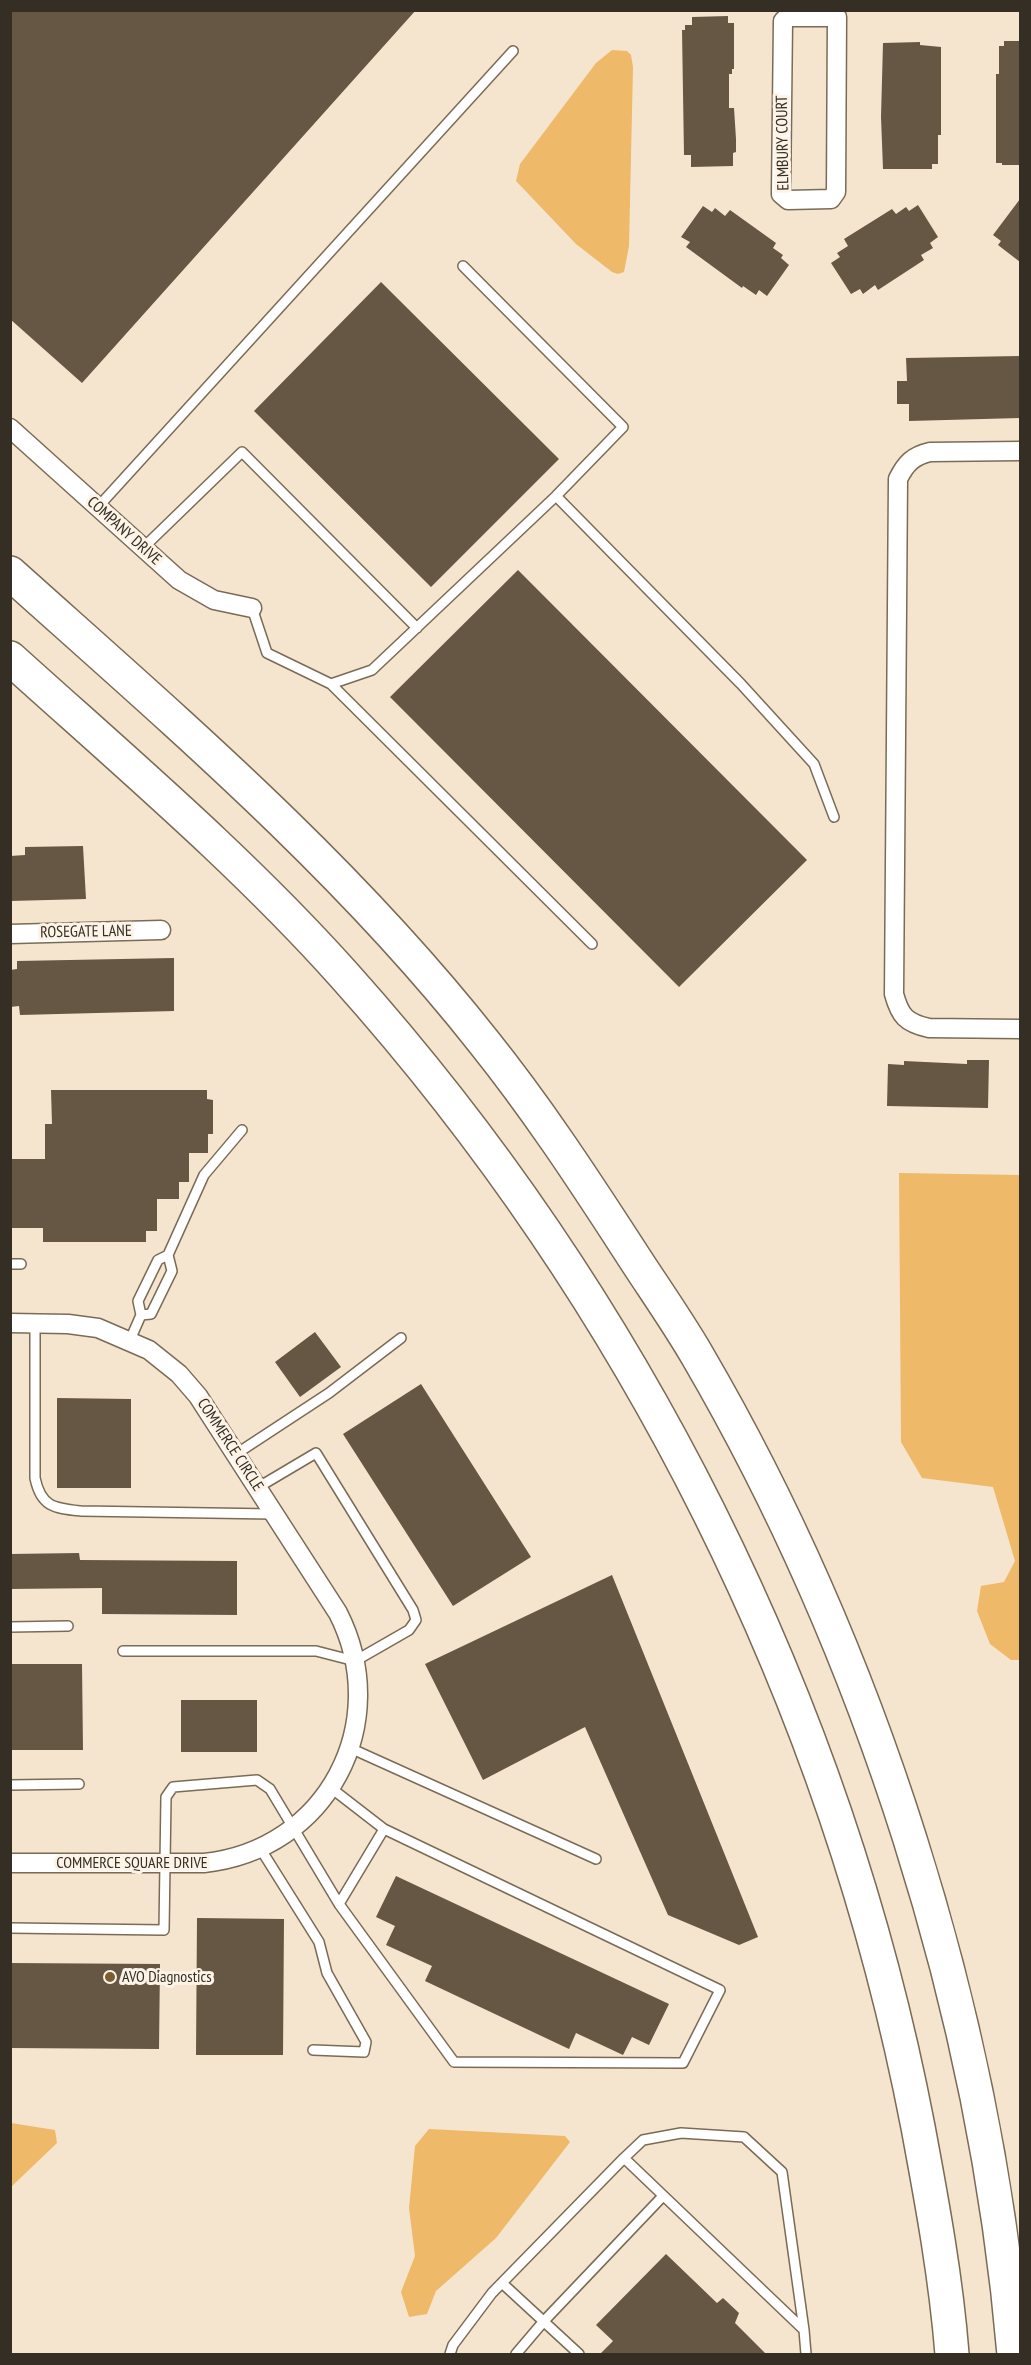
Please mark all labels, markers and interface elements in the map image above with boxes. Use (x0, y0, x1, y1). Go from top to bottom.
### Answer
street label: ELMBURY COURT (773, 95, 793, 191)
street label: COMPANY DRIVE (83, 493, 165, 569)
street label: ROSEGATE LANE (40, 922, 132, 942)
street label: COMMERCE CIRCLE (193, 1395, 267, 1495)
street label: COMMERCE SQUARE DRIVE (56, 1853, 208, 1873)
place label: AVO Diagnostics (122, 1967, 212, 1987)
marker: AVO Diagnostics (103, 1970, 117, 1984)

